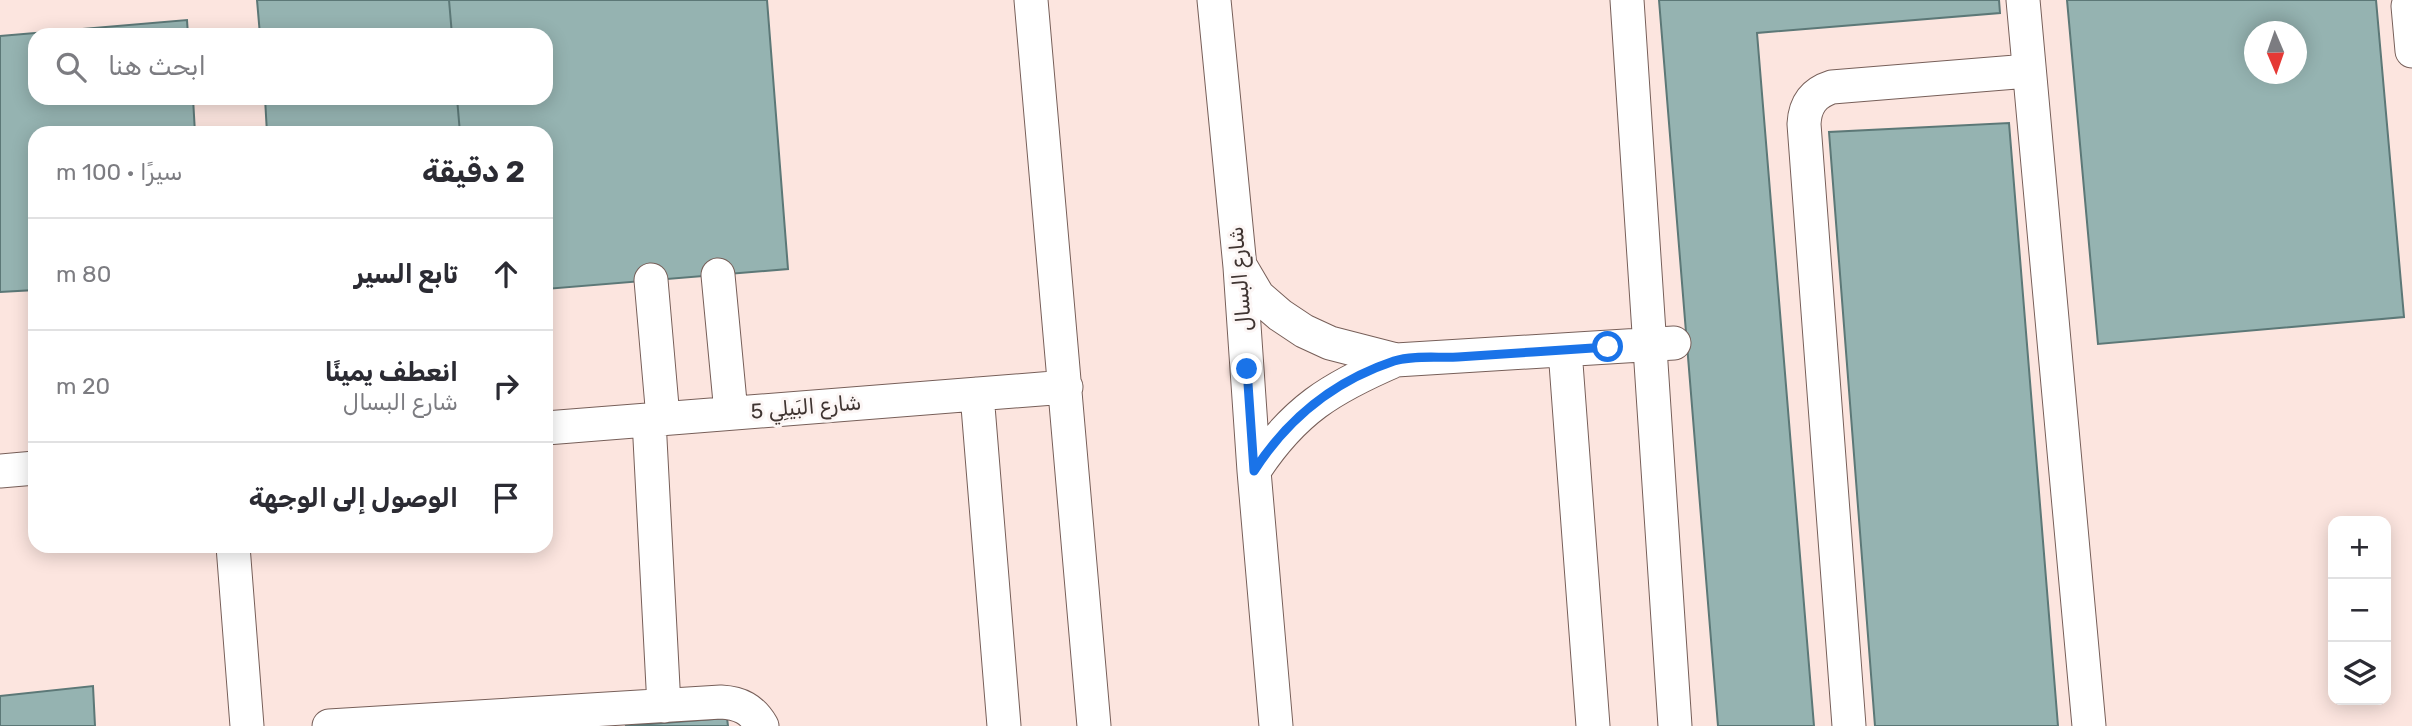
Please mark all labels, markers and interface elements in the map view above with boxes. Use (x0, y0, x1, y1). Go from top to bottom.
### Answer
north arrow (2244, 21, 2307, 84)
search box (28, 28, 553, 105)
icon: search (52, 48, 90, 86)
text: ابحث هنا (108, 51, 206, 82)
text: 2 دقيقة (422, 154, 525, 190)
text: سيرًا · 100 m (56, 158, 183, 186)
street label: شارع البسال (1222, 225, 1259, 333)
icon: ahead (487, 255, 525, 293)
text: تابع السير (354, 259, 458, 290)
text: 80 m (56, 260, 111, 288)
route start (1592, 331, 1623, 362)
route end (1231, 353, 1262, 384)
text: انعطف يمينًا (325, 357, 458, 388)
icon: right (487, 367, 525, 405)
text: 20 m (56, 372, 110, 400)
text: شارع البسال (343, 388, 458, 416)
street label: شارع البَيلِي 5 (750, 389, 863, 428)
icon: arrive (487, 479, 525, 517)
text: الوصول إلى الوجهة (249, 483, 458, 514)
map controls (2328, 516, 2391, 705)
button: + (2328, 516, 2391, 579)
button: − (2328, 579, 2391, 642)
button: layers (2328, 642, 2391, 705)

